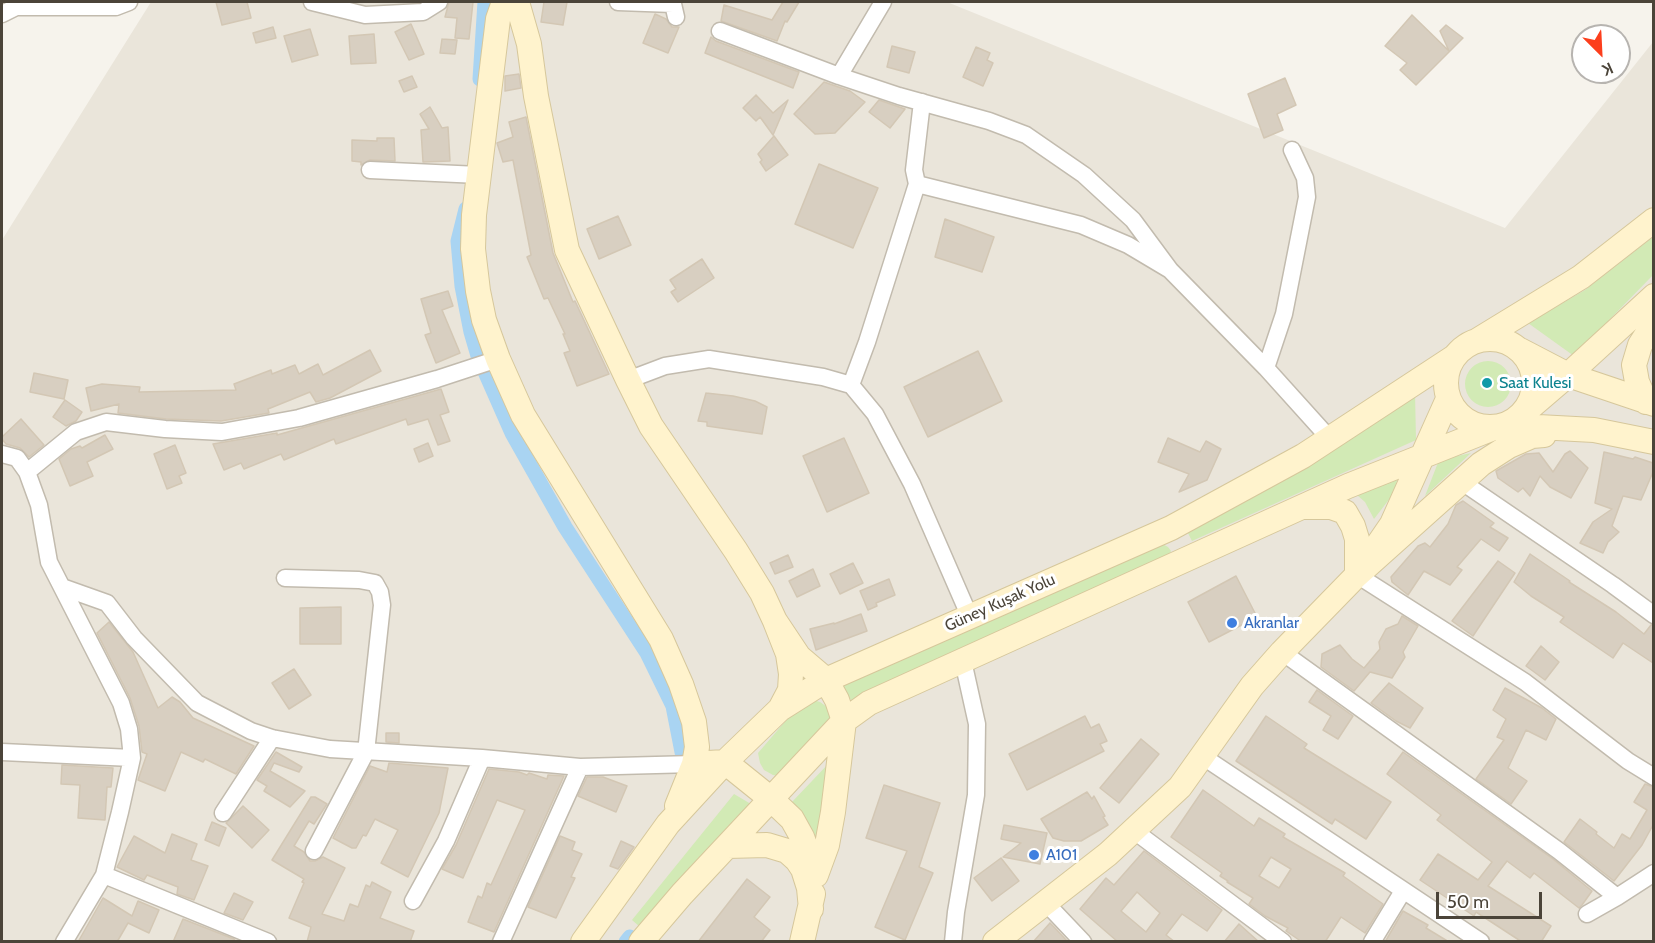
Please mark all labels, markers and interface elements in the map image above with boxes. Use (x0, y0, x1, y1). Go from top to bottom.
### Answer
north arrow (1571, 24, 1631, 84)
text: K (1599, 58, 1616, 80)
place label: Saat Kulesi (1499, 373, 1571, 393)
marker: Saat Kulesi (1480, 376, 1494, 390)
street label: Güney Kuşak Yolu (942, 570, 1058, 636)
place label: Akranlar (1244, 613, 1299, 633)
marker: Akranlar (1225, 616, 1239, 630)
place label: A101 (1046, 845, 1077, 865)
marker: A101 (1027, 848, 1041, 862)
scale bar (1439, 880, 1546, 918)
text: 50 m (1447, 891, 1489, 913)

